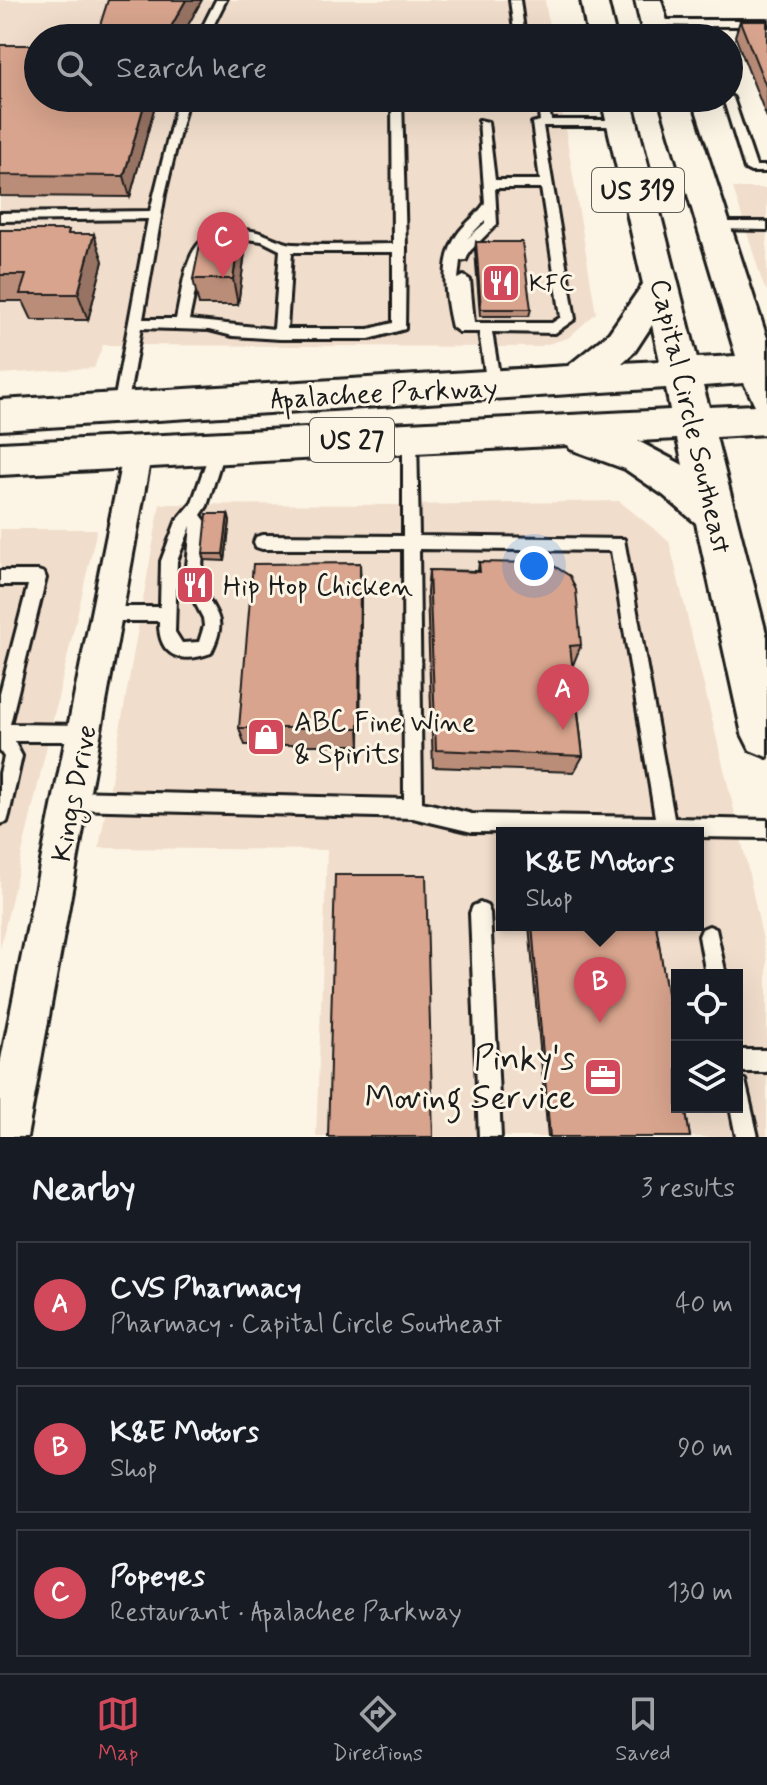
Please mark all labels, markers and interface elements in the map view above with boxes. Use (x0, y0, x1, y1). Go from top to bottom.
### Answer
search box (24, 24, 743, 112)
icon: search (52, 46, 96, 90)
text: Search here (116, 49, 267, 88)
road number: US 319 (592, 168, 684, 212)
pin: C (197, 212, 249, 278)
restaurant icon: KFC (480, 262, 522, 304)
place label: KFC (529, 269, 574, 300)
street label: Capital Circle Southeast (640, 275, 739, 558)
street label: Apalachee Parkway (270, 370, 499, 422)
road number: US 27 (310, 418, 394, 462)
your location (514, 546, 554, 586)
restaurant icon: Hip Hop Chicken (174, 564, 216, 606)
place label: Hip Hop Chicken (223, 569, 413, 606)
pin: A (537, 664, 589, 730)
place label: ABC Fine Wine & Spirits (294, 705, 475, 774)
shop icon: ABC Fine Wine & Spirits (245, 716, 287, 758)
street label: Kings Drive (44, 722, 109, 865)
popup (496, 827, 704, 931)
text: K&E Motors (526, 843, 674, 882)
text: Shop (526, 882, 573, 916)
pin: B (574, 957, 626, 1023)
map controls (671, 969, 743, 1113)
button: locate (671, 969, 743, 1041)
place label: Pinky's Moving Service (365, 1037, 575, 1124)
button: layers (671, 1041, 743, 1113)
office icon: Pinky's Moving Service (582, 1056, 624, 1098)
text: Nearby (32, 1167, 136, 1212)
text: 3 results (641, 1172, 735, 1206)
text: CVS Pharmacy (110, 1269, 301, 1308)
text: A (51, 1288, 69, 1322)
text: 40 m (675, 1288, 733, 1322)
text: Pharmacy · Capital Circle Southeast (110, 1308, 502, 1342)
text: K&E Motors (110, 1413, 259, 1452)
text: B (52, 1432, 68, 1466)
text: 90 m (678, 1432, 733, 1466)
text: Shop (110, 1452, 158, 1486)
text: Popeyes (110, 1557, 205, 1596)
text: C (51, 1576, 69, 1610)
text: 130 m (667, 1576, 733, 1610)
text: Restaurant · Apalachee Parkway (110, 1596, 462, 1630)
tab: Map (96, 1692, 140, 1768)
tab: Directions (332, 1692, 423, 1768)
tab: Saved (615, 1692, 671, 1768)

